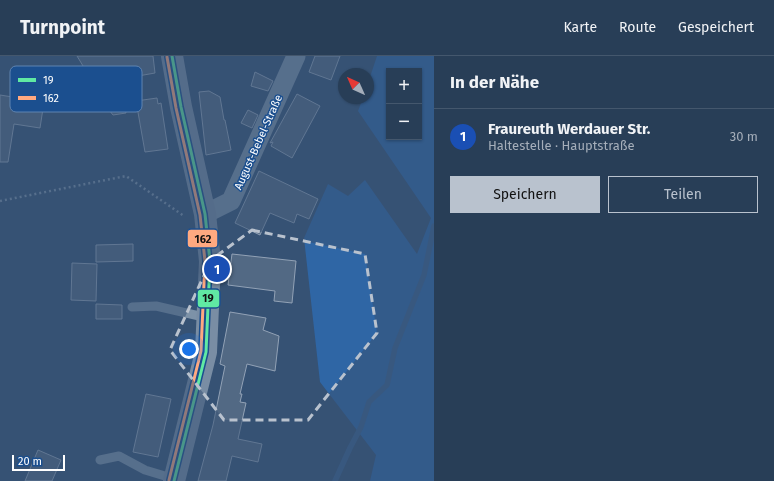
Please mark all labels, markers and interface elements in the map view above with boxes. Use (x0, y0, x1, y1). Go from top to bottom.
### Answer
text: Turnpoint (20, 16, 105, 39)
text: Karte (563, 19, 597, 36)
text: Route (619, 19, 656, 36)
text: Gespeichert (678, 19, 754, 36)
legend (10, 66, 142, 112)
north arrow (338, 68, 374, 104)
map controls (386, 68, 422, 140)
button: + (386, 68, 422, 104)
text: In der Nähe (450, 72, 539, 93)
text: 19 (43, 74, 54, 87)
text: 162 (43, 92, 59, 105)
street label: August-Bebel-Straße (232, 93, 285, 192)
button: − (386, 104, 422, 140)
text: Fraureuth Werdauer Str. (488, 120, 650, 138)
text: 1 (460, 129, 466, 144)
text: 30 m (730, 129, 758, 144)
text: Haltestelle · Hauptstraße (488, 138, 635, 153)
button: Speichern (450, 176, 600, 213)
button: Teilen (608, 176, 758, 213)
line badge: 162 (187, 229, 218, 248)
text: 162 (195, 233, 212, 246)
pin: 1 (204, 254, 230, 284)
line badge: 19 (197, 289, 220, 308)
text: 19 (202, 292, 214, 305)
your location (179, 339, 199, 359)
scale bar (12, 453, 65, 472)
text: 20 m (18, 455, 42, 468)

